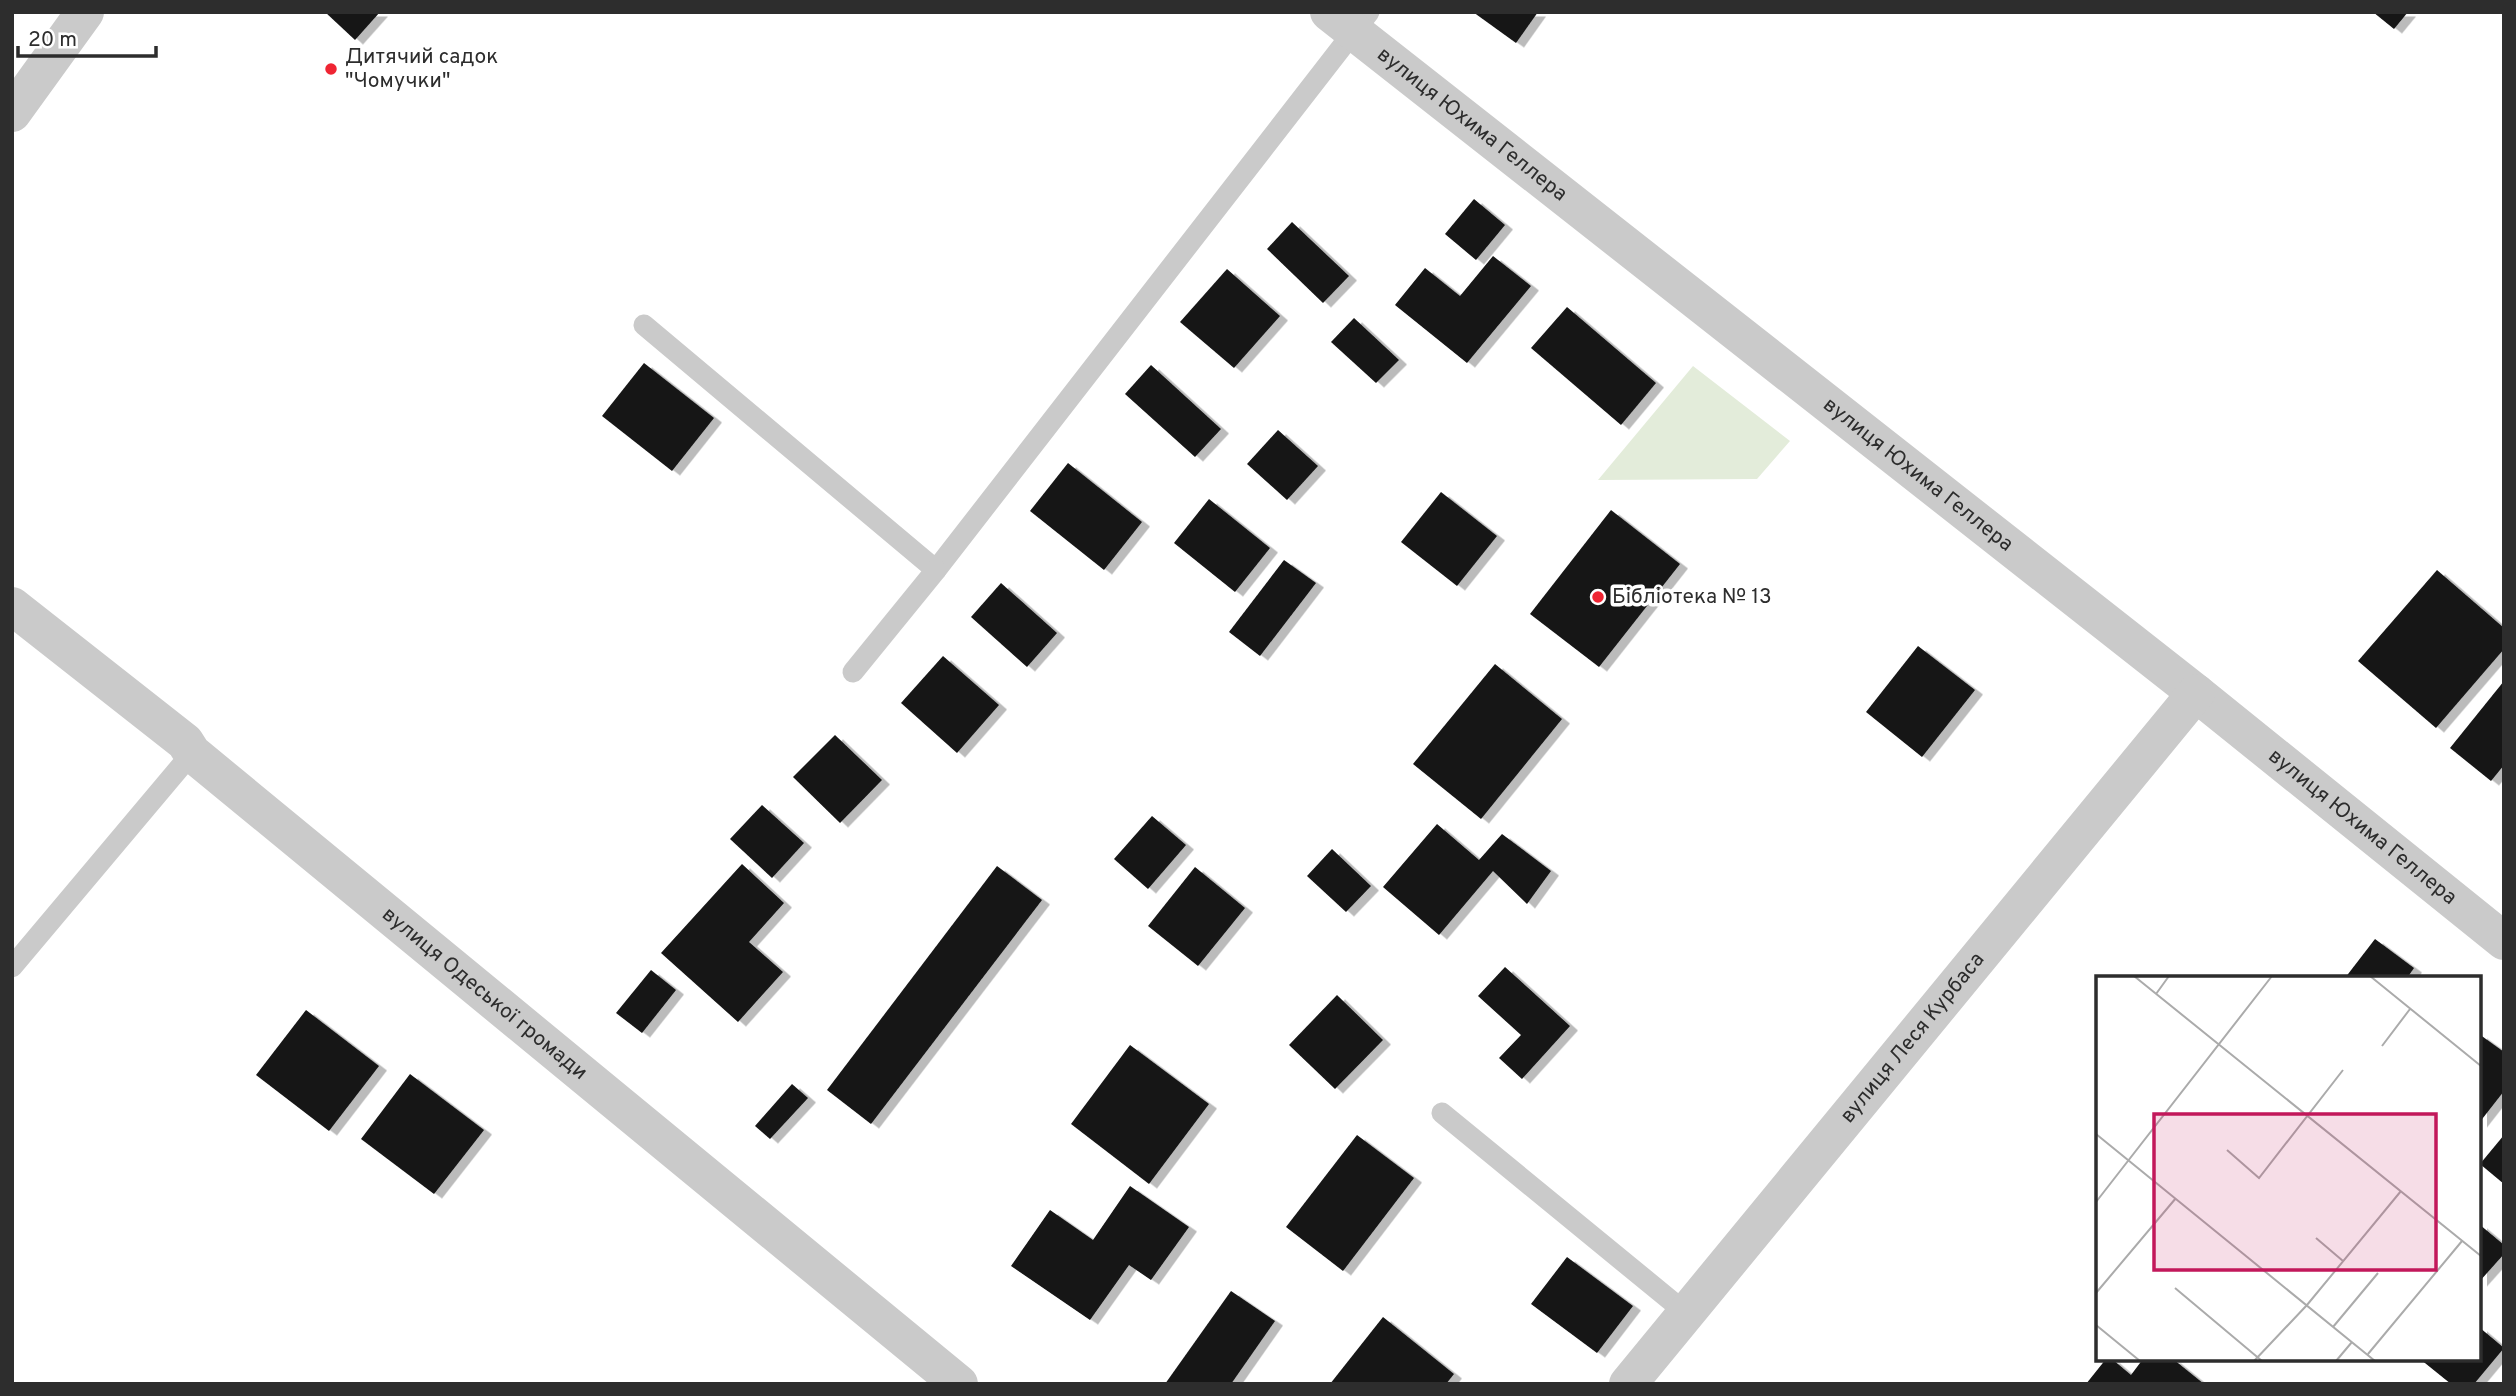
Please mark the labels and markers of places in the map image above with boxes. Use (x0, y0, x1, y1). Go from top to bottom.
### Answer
place label: Дитячий садок "Чомучки" (345, 44, 498, 95)
marker: Дитячий садок "Чомучки" (323, 61, 339, 77)
place label: Бібліотека № 13 (1612, 584, 1772, 611)
marker: Бібліотека № 13 (1590, 589, 1606, 605)

